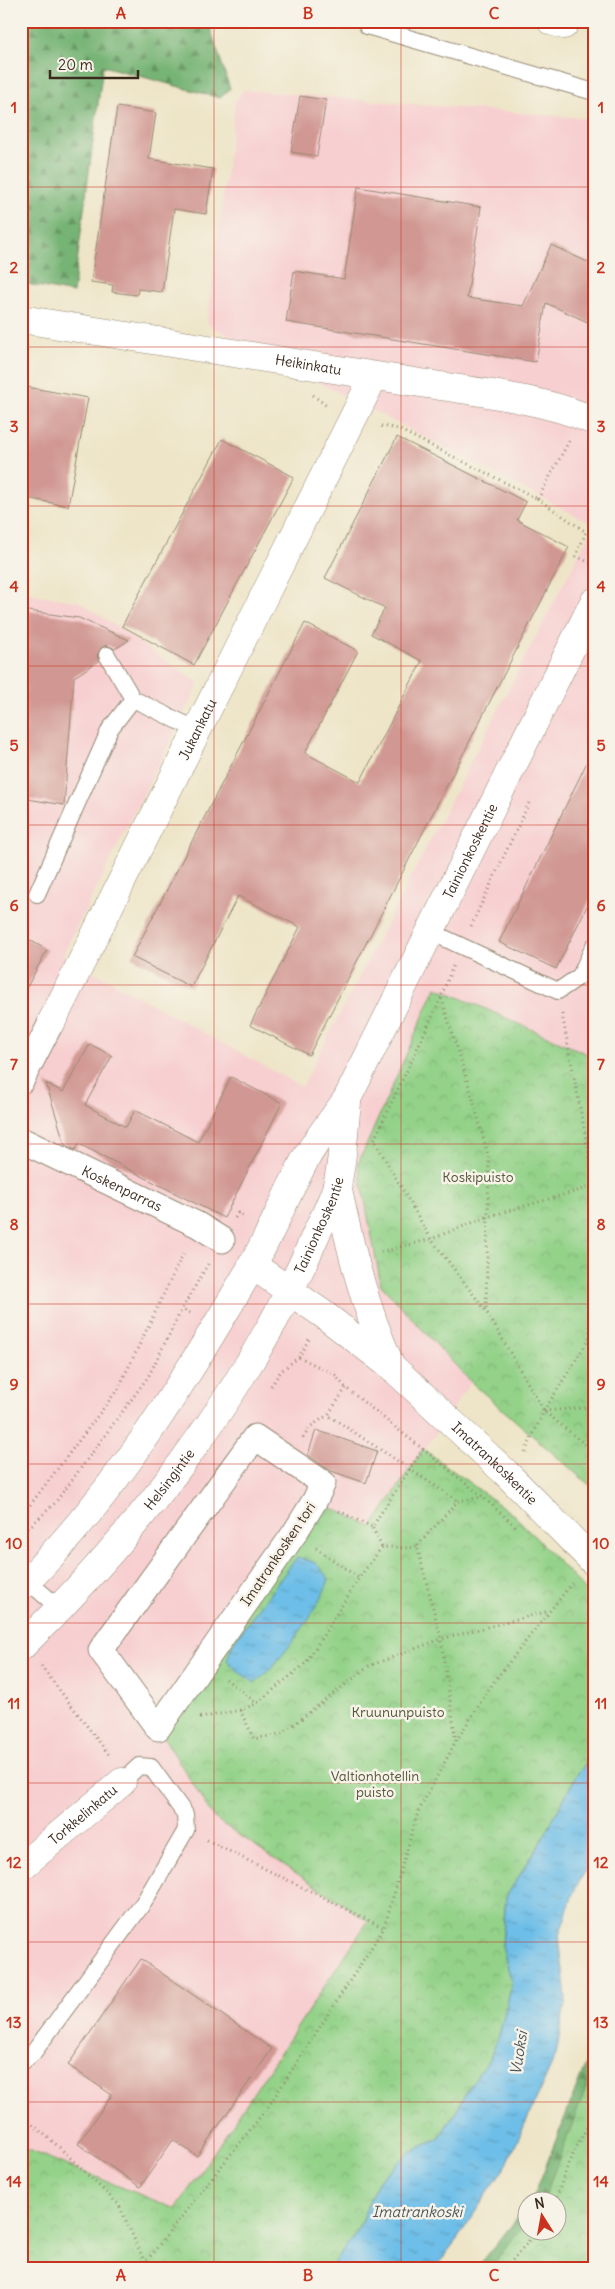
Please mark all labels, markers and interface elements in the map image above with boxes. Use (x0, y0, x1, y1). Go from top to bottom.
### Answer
text: A (116, 3, 126, 23)
text: B (303, 3, 314, 23)
text: C (489, 3, 500, 23)
scale bar (50, 48, 138, 80)
text: 20 m (58, 55, 93, 74)
text: 1 (11, 97, 17, 117)
text: 1 (598, 97, 604, 117)
text: 2 (10, 257, 19, 277)
text: 2 (597, 257, 606, 277)
street label: Heikinkatu (274, 350, 343, 379)
text: 3 (9, 416, 19, 436)
text: 3 (596, 416, 606, 436)
text: 4 (9, 576, 19, 596)
text: 4 (596, 576, 606, 596)
street label: Jukankatu (175, 696, 220, 763)
text: 5 (9, 735, 19, 755)
text: 5 (596, 735, 606, 755)
street label: Tainionkoskentie (439, 801, 501, 902)
text: 6 (9, 895, 19, 915)
text: 6 (596, 895, 606, 915)
text: 7 (10, 1054, 18, 1074)
text: 7 (597, 1054, 605, 1074)
street label: Koskenparras (79, 1162, 165, 1215)
park label: Koskipuisto (442, 1168, 514, 1186)
street label: Tainionkoskentie (290, 1175, 348, 1277)
text: 8 (9, 1214, 19, 1234)
text: 8 (596, 1214, 606, 1234)
text: 9 (9, 1374, 19, 1394)
text: 9 (596, 1374, 606, 1394)
street label: Imatrankoskentie (448, 1418, 541, 1509)
street label: Helsingintie (140, 1445, 198, 1514)
street label: Imatrankosken tori (237, 1499, 319, 1609)
text: 10 (6, 1533, 22, 1553)
text: 10 (593, 1533, 609, 1553)
text: 11 (8, 1693, 20, 1713)
text: 11 (595, 1693, 607, 1713)
park label: Kruununpuisto (351, 1703, 445, 1721)
park label: Valtionhotellin puisto (331, 1767, 419, 1801)
street label: Torkkelinkatu (45, 1781, 121, 1849)
text: 12 (6, 1852, 22, 1872)
text: 12 (593, 1852, 609, 1872)
text: 13 (6, 2012, 22, 2032)
text: 13 (593, 2012, 609, 2032)
water label: Vuoksi (506, 2028, 532, 2076)
text: 14 (6, 2171, 22, 2191)
text: 14 (593, 2171, 609, 2191)
north arrow (518, 2192, 568, 2242)
text: N (533, 2193, 546, 2213)
water label: Imatrankoski (372, 2202, 464, 2221)
text: A (116, 2265, 126, 2285)
text: B (303, 2265, 314, 2285)
text: C (489, 2265, 500, 2285)

